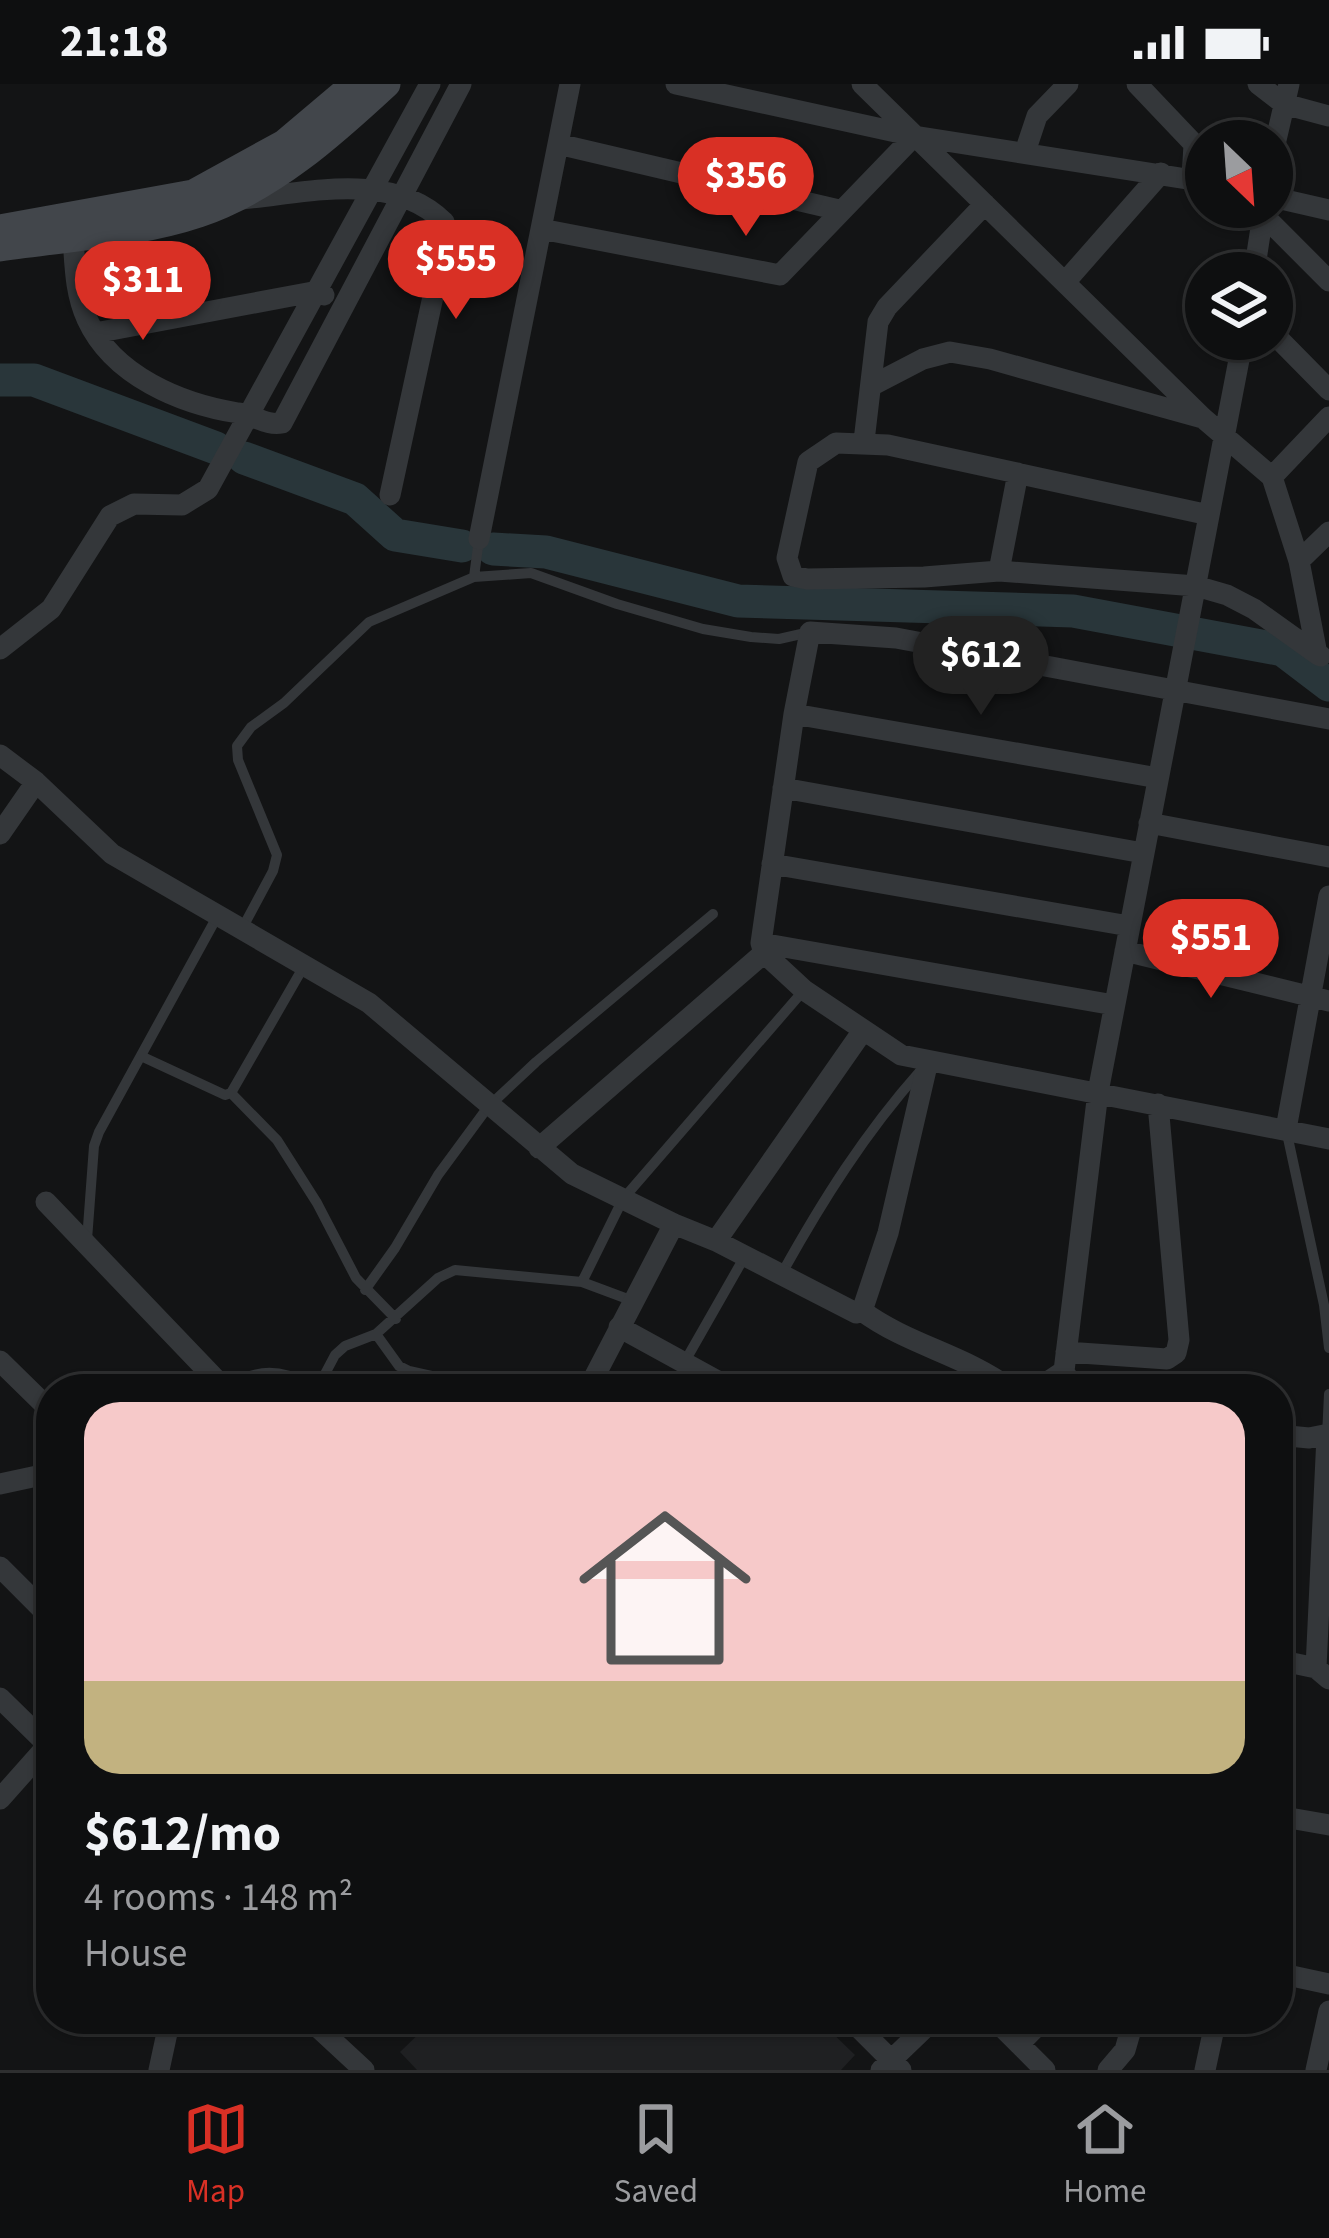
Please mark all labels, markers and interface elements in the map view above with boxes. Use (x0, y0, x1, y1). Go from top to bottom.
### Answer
text: 21:18 (60, 10, 169, 74)
north arrow (1185, 120, 1293, 228)
map controls (1185, 120, 1293, 360)
pin: $356 (675, 137, 817, 239)
text: $356 (705, 148, 787, 204)
pin: $555 (385, 220, 527, 322)
text: $555 (415, 231, 497, 287)
pin: $311 (72, 241, 214, 343)
text: $311 (102, 252, 184, 308)
button: layers (1185, 252, 1293, 360)
pin: $612 (910, 616, 1052, 718)
text: $612 (940, 627, 1022, 683)
pin: $551 (1140, 899, 1282, 1001)
text: $551 (1170, 910, 1252, 966)
icon: home (557, 1480, 773, 1696)
text: $612/mo (84, 1798, 281, 1870)
text: 4 rooms · 148 m² (84, 1870, 353, 1926)
text: House (84, 1926, 187, 1982)
tab: Map (183, 2096, 249, 2215)
tab: Saved (614, 2096, 698, 2215)
tab: Home (1063, 2096, 1146, 2215)

